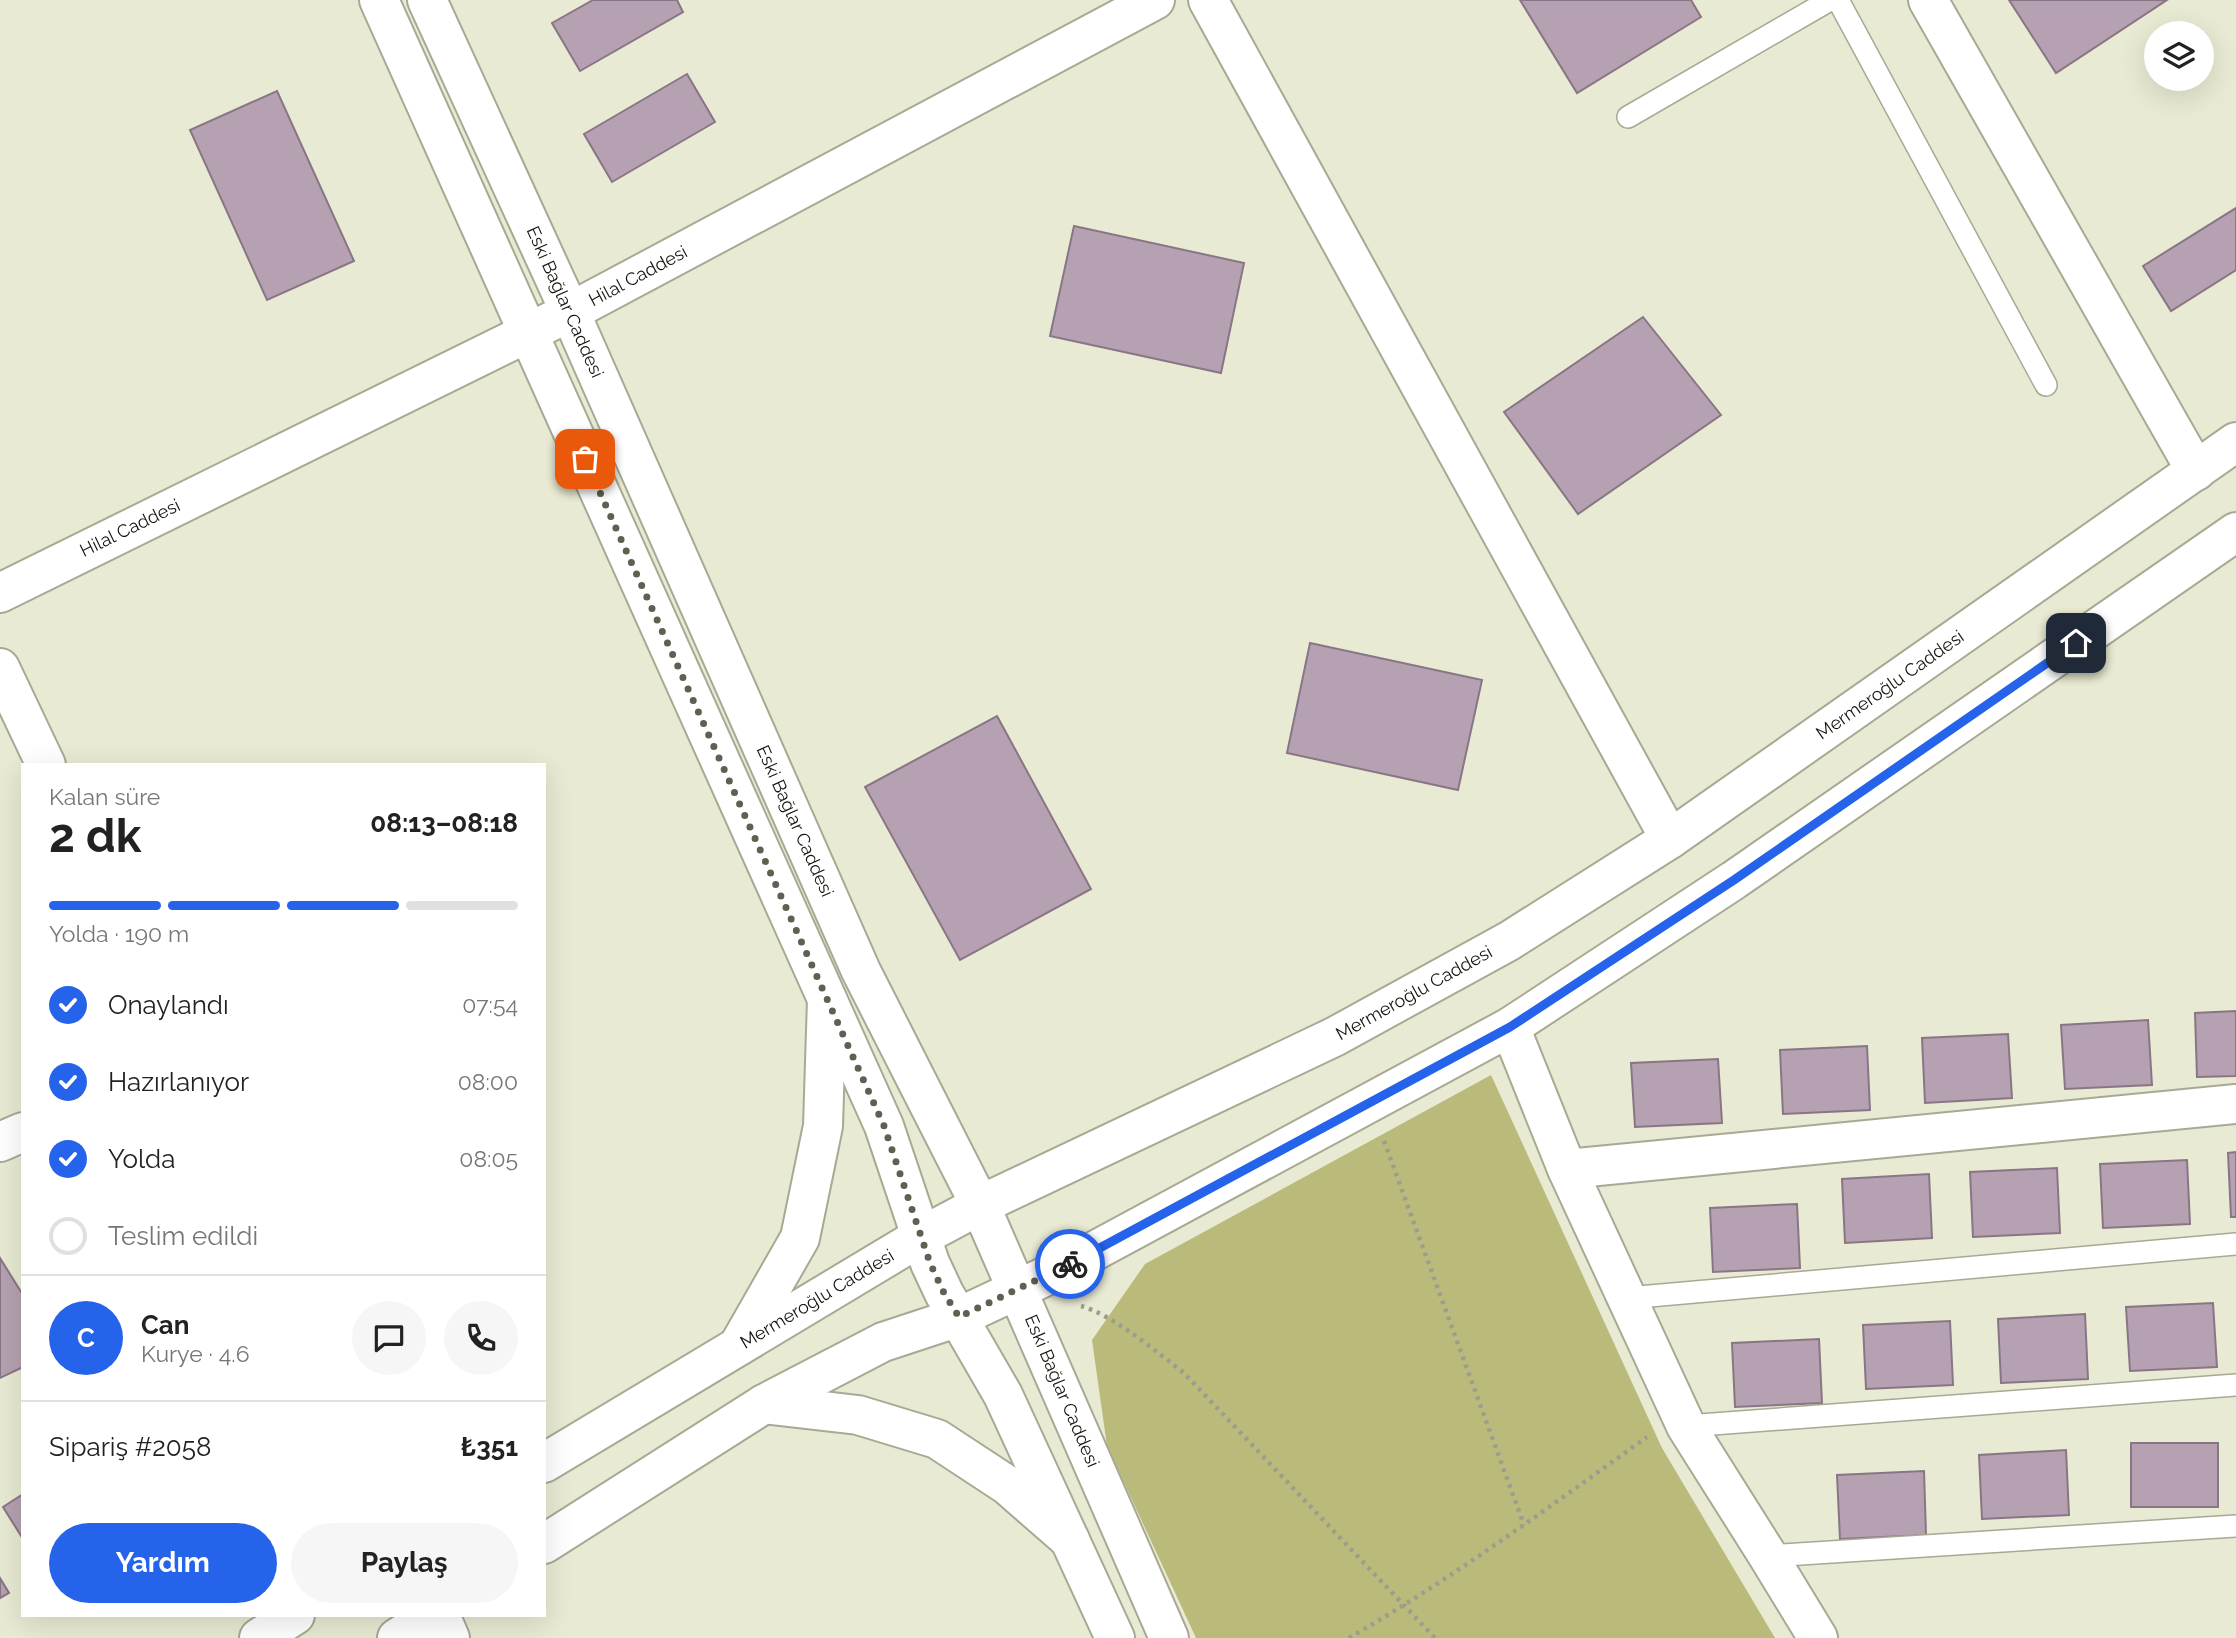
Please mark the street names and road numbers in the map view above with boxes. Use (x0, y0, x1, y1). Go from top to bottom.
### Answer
street label: Eski Bağlar Caddesi (523, 223, 608, 381)
street label: Hilal Caddesi (585, 241, 691, 310)
street label: Hilal Caddesi (76, 494, 183, 561)
street label: Mermeroğlu Caddesi (1812, 626, 1968, 743)
street label: Eski Bağlar Caddesi (753, 742, 838, 900)
street label: Mermeroğlu Caddesi (1332, 941, 1496, 1044)
street label: Mermeroğlu Caddesi (736, 1244, 897, 1353)
street label: Eski Bağlar Caddesi (1021, 1311, 1104, 1470)

